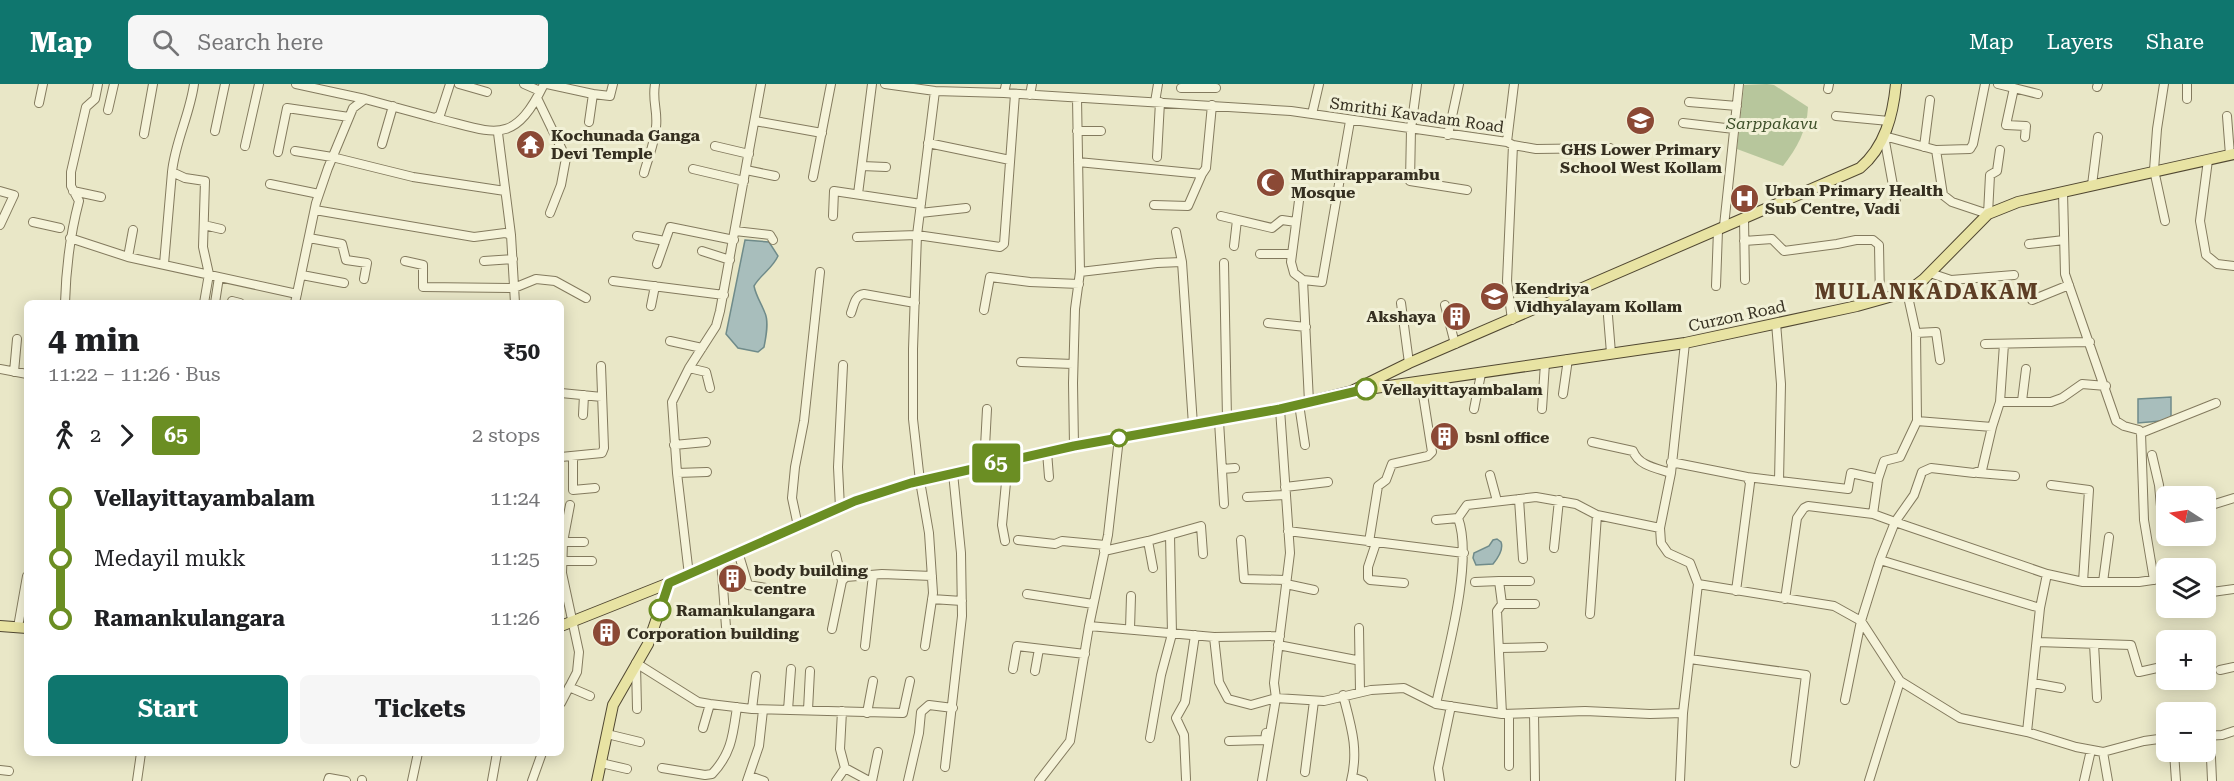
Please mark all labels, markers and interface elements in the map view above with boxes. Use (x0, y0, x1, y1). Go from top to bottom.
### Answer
search box (128, 15, 548, 69)
text: Map (30, 26, 92, 59)
icon: search (149, 26, 182, 59)
text: Search here (197, 30, 323, 55)
text: Map (1969, 30, 2014, 54)
text: Layers (2047, 30, 2113, 54)
text: Share (2146, 30, 2204, 54)
street label: Smrithi Kavadam Road (1329, 93, 1505, 137)
school or university icon: GHS Lower Primary School West Kollam (1625, 105, 1657, 137)
park label: Sarppakavu (1725, 114, 1818, 133)
place label: Kochunada Ganga Devi Temple (551, 126, 700, 163)
temple icon: Kochunada Ganga Devi Temple (514, 128, 546, 160)
place label: GHS Lower Primary School West Kollam (1560, 140, 1723, 177)
place label: Muthirapparambu Mosque (1291, 165, 1440, 202)
mosque icon: Muthirapparambu Mosque (1254, 167, 1286, 199)
place label: Urban Primary Health Sub Centre, Vadi (1765, 181, 1943, 218)
hospital icon: Urban Primary Health Sub Centre, Vadi (1728, 183, 1760, 215)
place label: Kendriya Vidhyalayam Kollam (1515, 279, 1683, 316)
district label: MULANKADAKAM (1815, 279, 2039, 304)
school or university icon: Kendriya Vidhyalayam Kollam (1478, 281, 1510, 313)
street label: Curzon Road (1687, 296, 1787, 336)
building icon: Akshaya (1441, 300, 1473, 332)
place label: Akshaya (1367, 307, 1437, 326)
text: 4 min (48, 320, 140, 359)
text: ₹50 (503, 339, 540, 364)
text: 11:22 – 11:26 · Bus (48, 362, 220, 386)
marker: Vellayittayambalam (1355, 378, 1377, 400)
place label: Vellayittayambalam (1382, 380, 1543, 399)
icon: walk (48, 419, 81, 452)
icon: forward (110, 419, 143, 452)
building icon: bsnl office (1428, 421, 1460, 453)
text: 2 (90, 423, 101, 447)
text: 65 (164, 423, 188, 447)
text: 2 stops (472, 423, 540, 447)
place label: bsnl office (1465, 428, 1549, 447)
unlabelled marker (1110, 429, 1128, 447)
line badge: 65 (969, 444, 1023, 482)
text: 65 (984, 451, 1008, 475)
text: Vellayittayambalam (94, 486, 315, 511)
text: 11:24 (490, 486, 540, 510)
north arrow (2156, 486, 2216, 546)
map controls (2156, 486, 2216, 762)
text: Medayil mukk (94, 546, 246, 571)
text: 11:25 (490, 546, 540, 570)
button: layers (2156, 558, 2216, 618)
place label: body building centre (754, 561, 868, 598)
building icon: body building centre (717, 563, 749, 595)
marker: Ramankulangara (649, 599, 671, 621)
place label: Ramankulangara (676, 601, 815, 620)
text: Ramankulangara (94, 606, 285, 631)
text: 11:26 (490, 606, 540, 630)
building icon: Corporation building (590, 617, 622, 649)
place label: Corporation building (627, 624, 799, 643)
button: + (2156, 630, 2216, 690)
button: Start (48, 675, 288, 744)
button: Tickets (300, 675, 540, 744)
button: − (2156, 702, 2216, 762)

